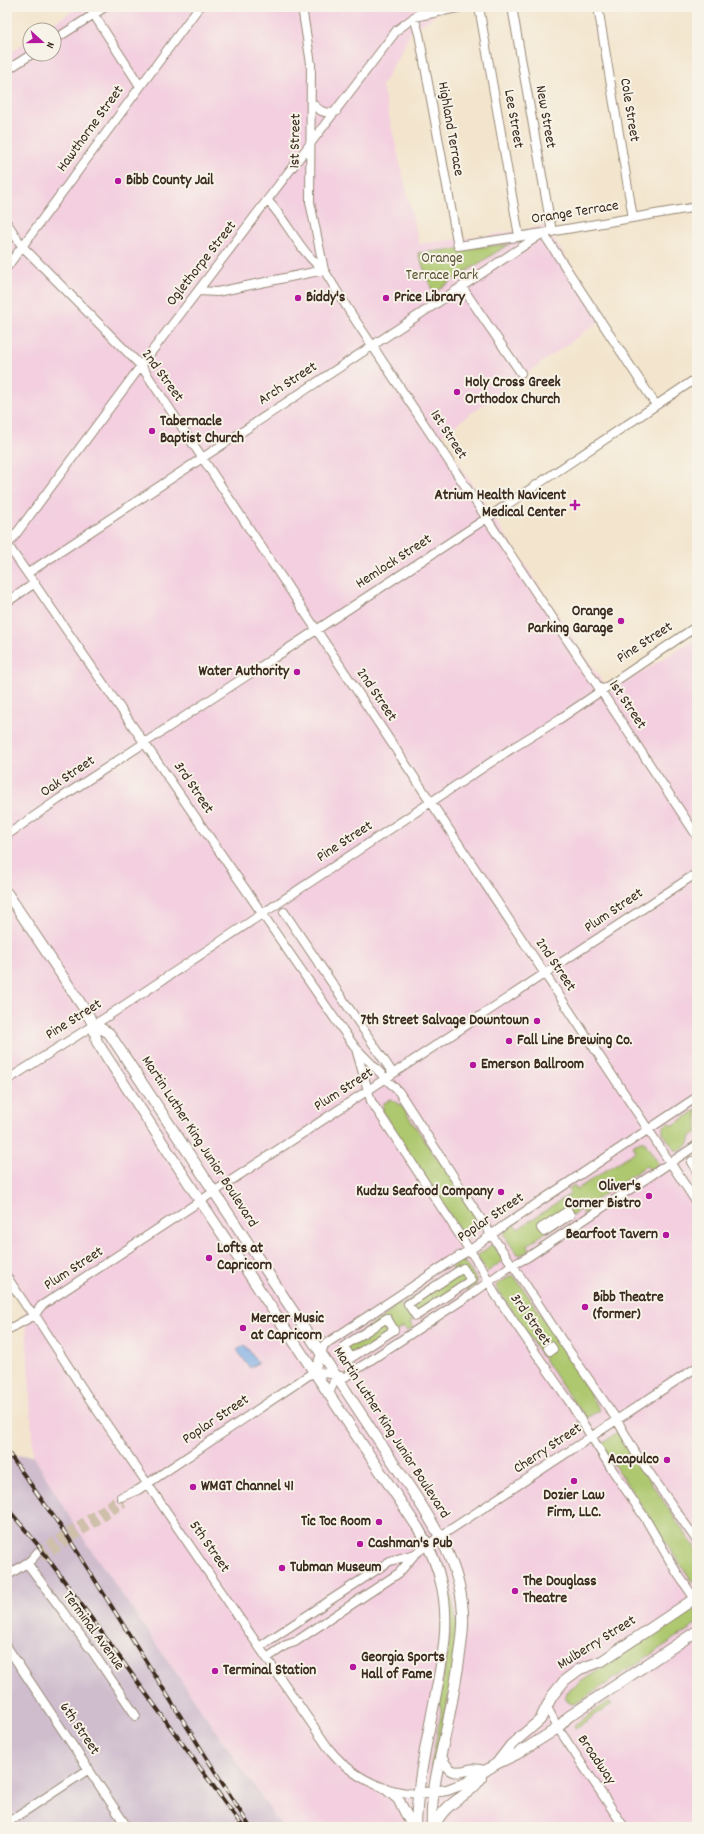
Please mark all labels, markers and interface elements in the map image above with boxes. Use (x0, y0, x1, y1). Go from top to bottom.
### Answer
north arrow (22, 22, 62, 62)
text: N (41, 39, 58, 51)
street label: Cole Street (613, 77, 645, 144)
street label: Highland Terrace (431, 80, 469, 178)
street label: Hawthorne Street (52, 81, 130, 177)
street label: New Street (529, 84, 561, 151)
street label: Lee Street (497, 88, 529, 151)
street label: 1st Street (285, 113, 307, 169)
place label: Bibb County Jail (126, 170, 214, 192)
marker: Bibb County Jail (113, 176, 123, 186)
street label: Orange Terrace (530, 195, 621, 231)
street label: Oglethorpe Street (162, 216, 243, 312)
park label: Orange Terrace Park (406, 248, 478, 287)
place label: Biddy's (306, 287, 345, 309)
place label: Price Library (394, 287, 466, 309)
marker: Biddy's (293, 293, 303, 303)
marker: Price Library (381, 293, 391, 303)
street label: 2nd Street (135, 345, 189, 407)
street label: Arch Street (254, 356, 322, 411)
place label: Holy Cross Greek Orthodox Church (465, 372, 561, 411)
marker: Holy Cross Greek Orthodox Church (452, 387, 462, 397)
street label: 1st Street (424, 406, 472, 464)
place label: Tabernacle Baptist Church (160, 411, 244, 450)
marker: Tabernacle Baptist Church (147, 426, 157, 436)
place label: Atrium Health Navicent Medical Center (434, 485, 566, 524)
marker: Atrium Health Navicent Medical Center (569, 499, 581, 511)
street label: Hemlock Street (352, 529, 437, 595)
place label: Orange Parking Garage (527, 601, 613, 640)
street label: Pine Street (613, 616, 678, 669)
marker: Orange Parking Garage (616, 616, 626, 626)
place label: Water Authority (199, 661, 290, 683)
street label: 2nd Street (350, 664, 402, 727)
marker: Water Authority (292, 667, 302, 677)
street label: 1st Street (602, 676, 652, 734)
street label: Oak Street (36, 750, 100, 803)
street label: 3rd Street (167, 757, 219, 819)
street label: Pine Street (313, 815, 378, 868)
street label: Plum Street (580, 883, 648, 939)
street label: 2nd Street (529, 934, 581, 997)
street label: Pine Street (41, 994, 107, 1046)
place label: 7th Street Salvage Downtown (361, 1010, 529, 1032)
marker: 7th Street Salvage Downtown (532, 1016, 542, 1026)
place label: Fall Line Brewing Co. (517, 1030, 633, 1052)
marker: Fall Line Brewing Co. (504, 1036, 514, 1046)
street label: Martin Luther King Junior Boulevard (135, 1052, 263, 1232)
place label: Emerson Ballroom (481, 1054, 584, 1076)
marker: Emerson Ballroom (468, 1060, 478, 1070)
street label: Plum Street (310, 1062, 378, 1117)
place label: Oliver's Corner Bistro (565, 1176, 641, 1215)
place label: Kudzu Seafood Company (356, 1181, 494, 1203)
street label: Poplar Street (453, 1187, 529, 1248)
marker: Kudzu Seafood Company (496, 1187, 506, 1197)
marker: Oliver's Corner Bistro (644, 1191, 654, 1201)
place label: Bearfoot Tavern (566, 1224, 658, 1246)
marker: Bearfoot Tavern (661, 1230, 671, 1240)
place label: Lofts at Capricorn (217, 1238, 272, 1277)
street label: Plum Street (40, 1241, 108, 1296)
marker: Lofts at Capricorn (204, 1253, 214, 1263)
place label: Bibb Theatre (former) (593, 1287, 664, 1326)
street label: 3rd Street (504, 1289, 556, 1351)
marker: Bibb Theatre (former) (580, 1302, 590, 1312)
place label: Mercer Music at Capricorn (251, 1308, 324, 1347)
marker: Mercer Music at Capricorn (238, 1323, 248, 1333)
street label: Martin Luther King Junior Boulevard (327, 1343, 455, 1523)
street label: Poplar Street (178, 1389, 254, 1450)
street label: Cherry Street (510, 1418, 587, 1480)
place label: Acapulco (608, 1449, 659, 1471)
marker: Acapulco (662, 1455, 672, 1465)
place label: WMGT Channel 41 (201, 1476, 294, 1498)
marker: Dozier Law Firm, LLC. (569, 1476, 579, 1486)
marker: WMGT Channel 41 (188, 1482, 198, 1492)
place label: Dozier Law Firm, LLC. (543, 1485, 605, 1524)
place label: Tic Toc Room (301, 1511, 371, 1533)
street label: 5th Street (183, 1516, 235, 1578)
marker: Tic Toc Room (374, 1517, 384, 1527)
place label: Cashman's Pub (368, 1533, 453, 1555)
marker: Cashman's Pub (355, 1539, 365, 1549)
place label: Tubman Museum (290, 1557, 382, 1579)
marker: Tubman Museum (277, 1563, 287, 1573)
place label: The Douglass Theatre (523, 1571, 597, 1610)
marker: The Douglass Theatre (510, 1586, 520, 1596)
street label: Terminal Avenue (57, 1587, 130, 1675)
street label: Mulberry Street (553, 1610, 641, 1676)
place label: Georgia Sports Hall of Fame (361, 1647, 445, 1686)
place label: Terminal Station (223, 1660, 316, 1682)
marker: Georgia Sports Hall of Fame (348, 1662, 358, 1672)
marker: Terminal Station (210, 1666, 220, 1676)
street label: 6th Street (53, 1698, 105, 1760)
street label: Broadway (571, 1731, 621, 1790)

